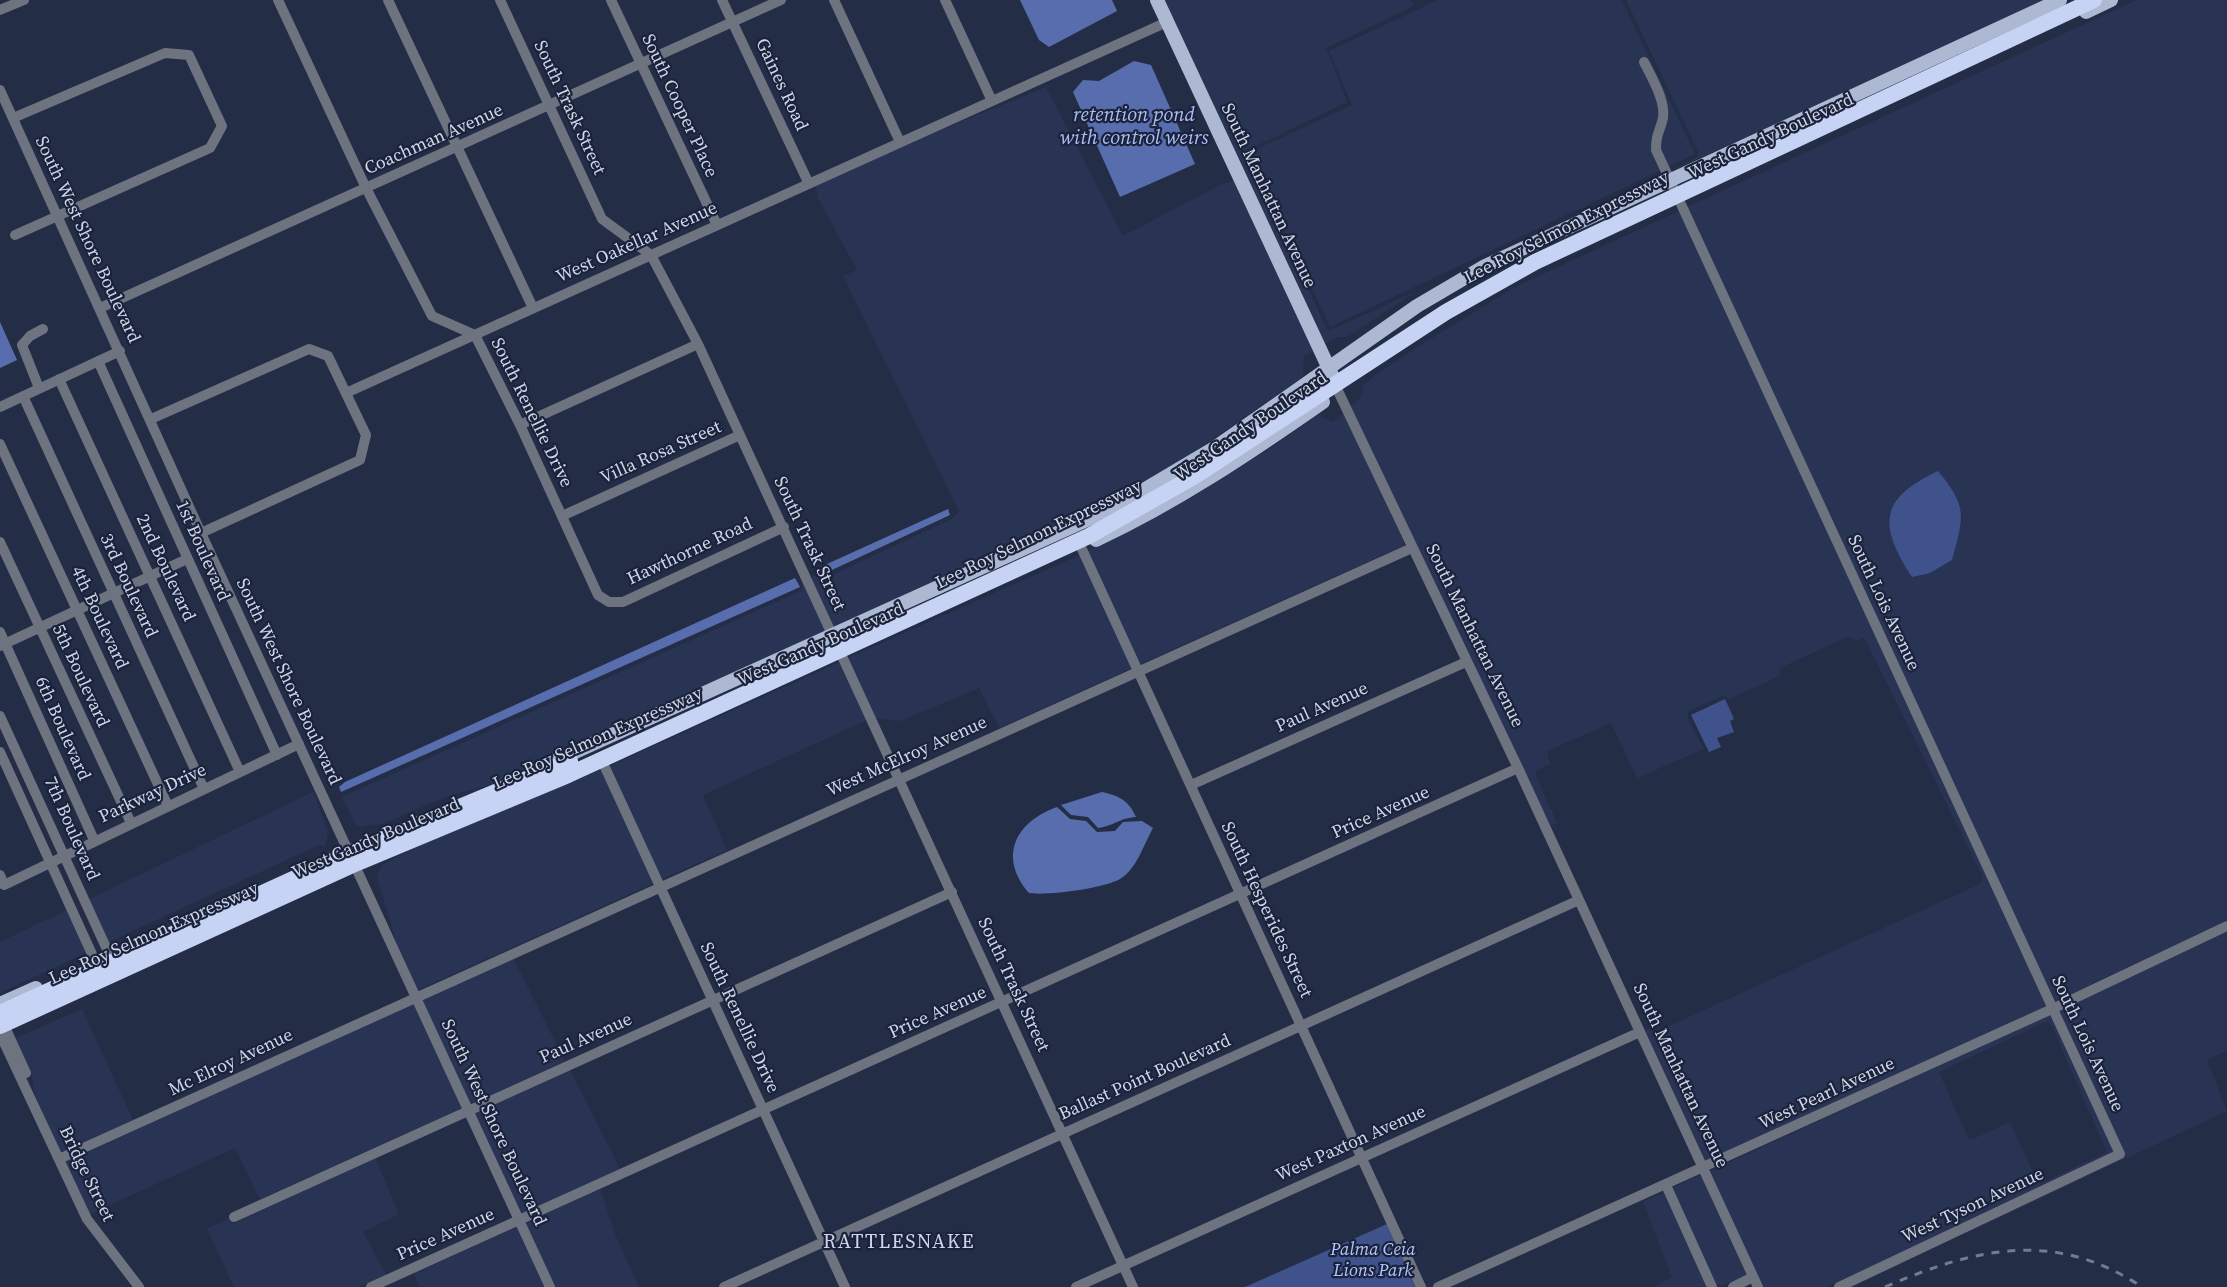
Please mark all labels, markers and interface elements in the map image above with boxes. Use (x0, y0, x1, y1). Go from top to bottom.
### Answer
street label: South Cooper Place (636, 31, 722, 181)
street label: Gaines Road (750, 35, 812, 135)
street label: South Trask Street (528, 38, 610, 178)
street label: West Gandy Boulevard (1685, 89, 1857, 185)
street label: Coachman Avenue (361, 100, 507, 180)
street label: South Manhattan Avenue (1216, 100, 1320, 292)
water label: retention pond with control weirs (1059, 104, 1209, 151)
street label: South West Shore Boulevard (30, 133, 144, 347)
street label: Lee Roy Selmon Expressway (1461, 167, 1673, 289)
street label: West Oakellar Avenue (553, 198, 721, 288)
street label: South Renellie Drive (485, 335, 577, 491)
street label: West Gandy Boulevard (1170, 368, 1332, 486)
street label: Villa Rosa Street (597, 417, 725, 489)
street label: South Trask Street (768, 474, 850, 614)
street label: Lee Roy Selmon Expressway (932, 476, 1146, 594)
street label: 1st Boulevard (170, 497, 234, 605)
street label: 2nd Boulevard (131, 511, 199, 625)
street label: Hawthorne Road (624, 514, 756, 590)
street label: 3rd Boulevard (94, 531, 162, 641)
street label: South Lois Avenue (1842, 532, 1924, 674)
street label: South Manhattan Avenue (1420, 541, 1528, 731)
street label: 4th Boulevard (66, 563, 132, 673)
street label: South West Shore Boulevard (231, 575, 345, 789)
street label: West Gandy Boulevard (734, 598, 908, 692)
street label: 5th Boulevard (47, 621, 113, 731)
street label: 6th Boulevard (30, 674, 94, 784)
street label: Paul Avenue (1272, 678, 1372, 738)
street label: Lee Roy Selmon Expressway (490, 683, 706, 795)
street label: West McElroy Avenue (823, 712, 991, 802)
street label: Parkway Drive (96, 760, 210, 828)
street label: 7th Boulevard (39, 774, 103, 884)
street label: Price Avenue (1329, 782, 1433, 844)
street label: West Gandy Boulevard (289, 794, 463, 884)
street label: South Hesperides Street (1216, 819, 1316, 1001)
street label: Lee Roy Selmon Expressway (46, 878, 262, 990)
street label: South Trask Street (972, 915, 1054, 1055)
street label: South Renellie Drive (695, 939, 783, 1097)
street label: South Lois Avenue (2046, 973, 2128, 1115)
street label: South Manhattan Avenue (1628, 980, 1732, 1172)
street label: Price Avenue (886, 982, 990, 1044)
street label: Paul Avenue (536, 1009, 636, 1069)
street label: South West Shore Boulevard (436, 1016, 550, 1230)
street label: Mc Elroy Avenue (165, 1025, 297, 1101)
street label: Ballast Point Boulevard (1056, 1030, 1234, 1126)
street label: West Pearl Avenue (1756, 1053, 1898, 1135)
street label: West Paxton Avenue (1273, 1101, 1429, 1187)
street label: Bridge Street (54, 1123, 118, 1225)
street label: West Tyson Avenue (1899, 1164, 2047, 1248)
street label: Price Avenue (394, 1204, 498, 1266)
district label: RATTLESNAKE (823, 1231, 975, 1255)
park label: Palma Ceia Lions Park (1330, 1239, 1416, 1282)

